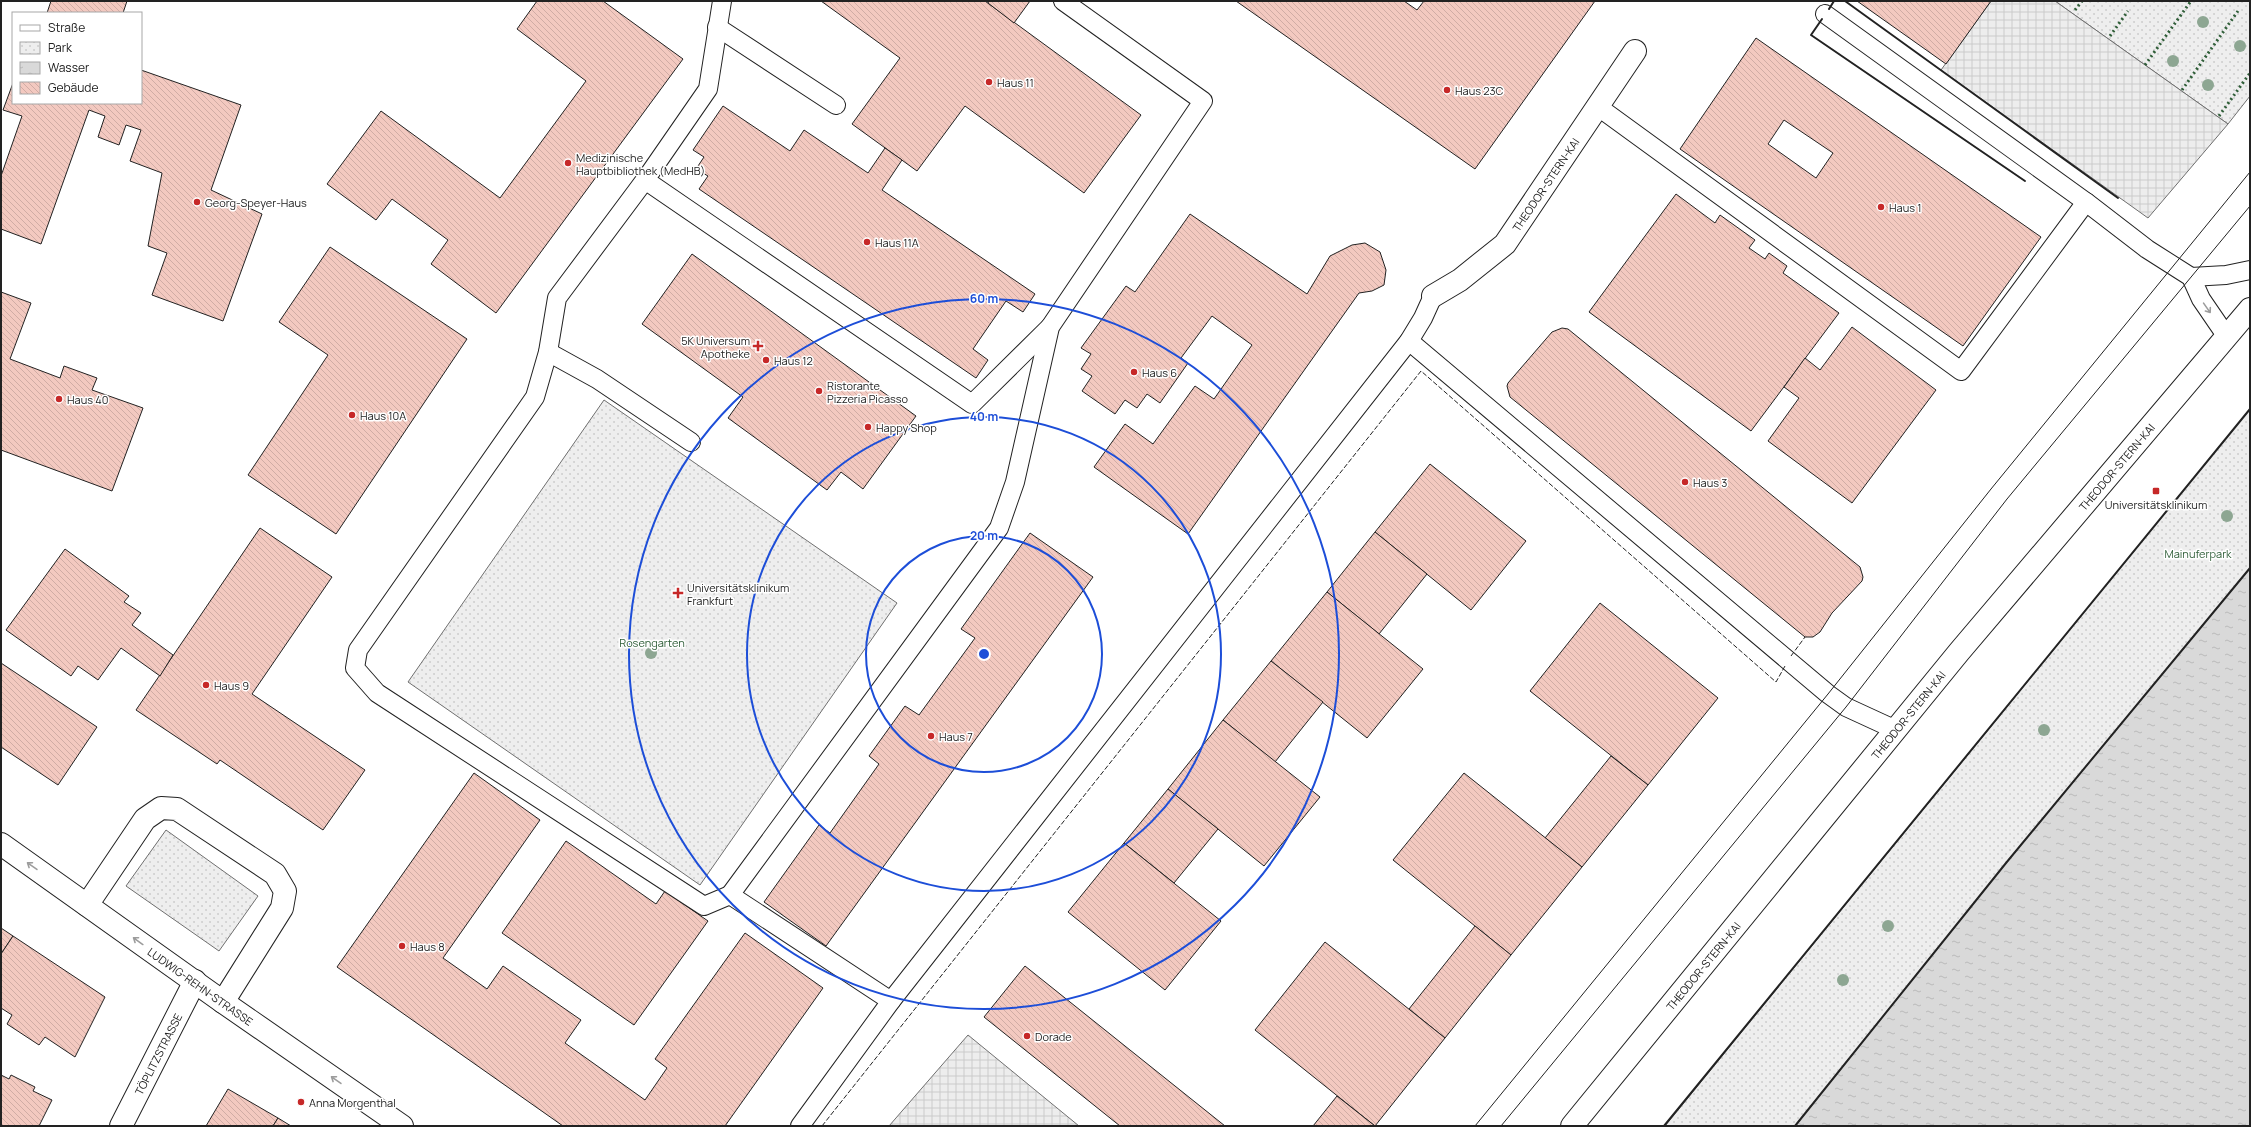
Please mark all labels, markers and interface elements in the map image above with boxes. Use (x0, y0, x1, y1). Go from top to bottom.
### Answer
legend (12, 12, 142, 104)
text: Straße (48, 19, 85, 36)
text: Park (48, 39, 73, 56)
text: Wasser (48, 59, 90, 76)
place label: Haus 11 (997, 75, 1034, 90)
marker: Haus 11 (984, 77, 994, 87)
text: Gebäude (48, 79, 99, 96)
place label: Haus 23C (1455, 83, 1504, 98)
marker: Haus 23C (1442, 85, 1452, 95)
street label: THEODOR-STERN-KAI (1508, 135, 1582, 234)
place label: Medizinische Hauptbibliothek (MedHB) (576, 150, 705, 178)
marker: Medizinische Hauptbibliothek (MedHB) (563, 158, 573, 168)
place label: Georg-Speyer-Haus (205, 195, 307, 210)
marker: Georg-Speyer-Haus (192, 197, 202, 207)
place label: Haus 1 (1889, 200, 1921, 215)
marker: Haus 1 (1876, 202, 1886, 212)
place label: Haus 11A (875, 235, 919, 250)
marker: Haus 11A (862, 237, 872, 247)
text: 60 m (970, 290, 998, 307)
one-way arrow (2203, 302, 2211, 313)
place label: 5K Universum Apotheke (681, 333, 751, 361)
marker: 5K Universum Apotheke (753, 341, 763, 351)
place label: Haus 12 (774, 353, 813, 368)
marker: Haus 12 (761, 355, 771, 365)
place label: Haus 6 (1142, 365, 1177, 380)
marker: Haus 6 (1129, 367, 1139, 377)
place label: Ristorante Pizzeria Picasso (827, 378, 909, 406)
marker: Ristorante Pizzeria Picasso (814, 386, 824, 396)
place label: Haus 40 (67, 392, 108, 407)
marker: Haus 40 (54, 394, 64, 404)
place label: Haus 10A (360, 408, 406, 423)
text: 40 m (970, 408, 998, 425)
marker: Haus 10A (347, 410, 357, 420)
place label: Happy Shop (876, 420, 937, 435)
street label: THEODOR-STERN-KAI (2075, 420, 2157, 513)
marker: Happy Shop (863, 422, 873, 432)
place label: Haus 3 (1693, 475, 1727, 490)
marker: Haus 3 (1680, 477, 1690, 487)
marker: Universitätsklinikum (2151, 486, 2161, 496)
place label: Universitätsklinikum (2105, 497, 2207, 512)
text: 20 m (970, 527, 998, 544)
park label: Mainuferpark (2164, 546, 2232, 561)
place label: Universitätsklinikum Frankfurt (687, 580, 789, 608)
marker: Universitätsklinikum Frankfurt (672, 587, 684, 599)
park label: Rosengarten (619, 635, 685, 650)
centre of rings (977, 647, 991, 661)
street label: THEODOR-STERN-KAI (1867, 667, 1948, 762)
place label: Haus 9 (214, 678, 249, 693)
marker: Haus 9 (201, 680, 211, 690)
place label: Haus 7 (939, 729, 973, 744)
marker: Haus 7 (926, 731, 936, 741)
one-way arrow (26, 862, 37, 870)
street label: THEODOR-STERN-KAI (1662, 918, 1743, 1013)
one-way arrow (133, 937, 144, 945)
place label: Haus 8 (410, 939, 445, 954)
marker: Haus 8 (397, 941, 407, 951)
street label: LUDWIG-REHN-STRASSE (145, 944, 256, 1028)
street label: TÖPLITZSTRASSE (131, 1010, 185, 1097)
place label: Dorade (1035, 1029, 1072, 1044)
marker: Dorade (1022, 1031, 1032, 1041)
one-way arrow (331, 1076, 342, 1084)
place label: Anna Morgenthal (309, 1095, 396, 1110)
marker: Anna Morgenthal (296, 1097, 306, 1107)

